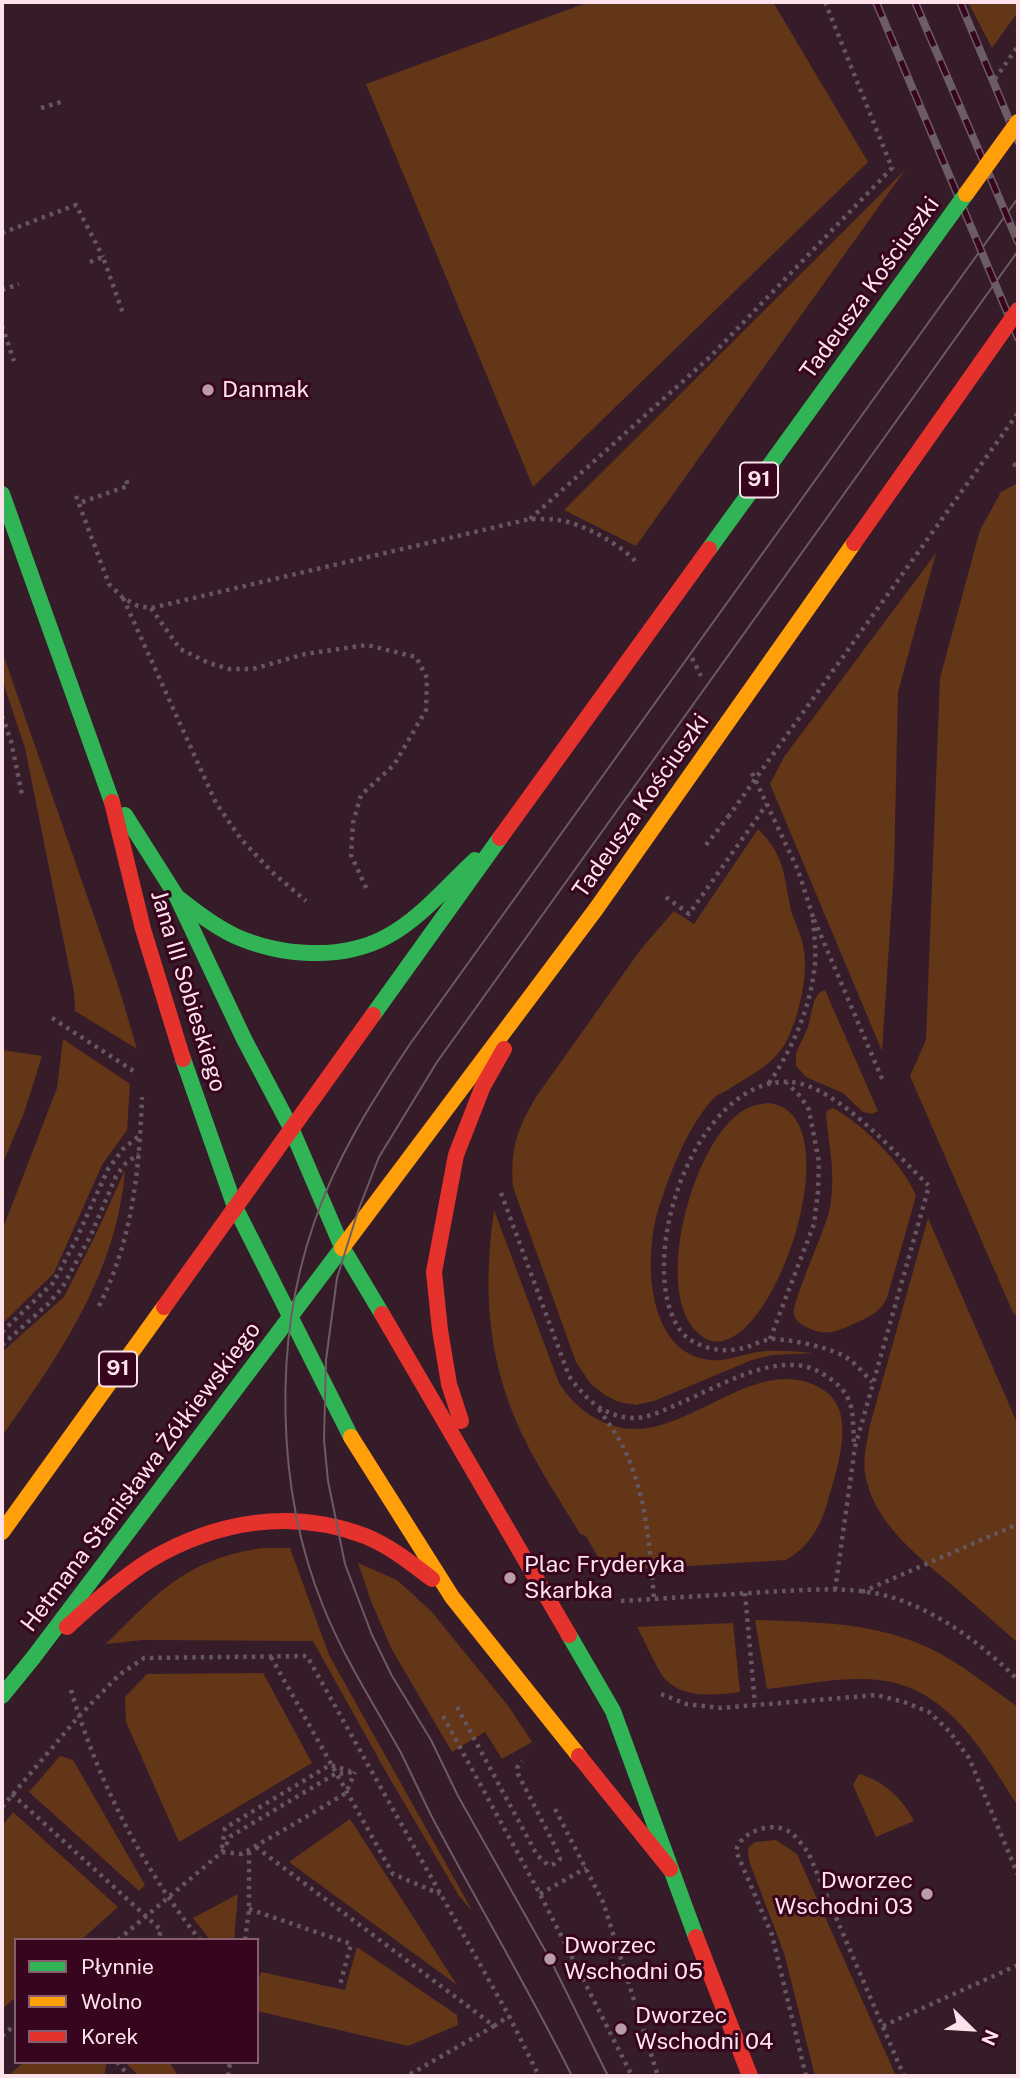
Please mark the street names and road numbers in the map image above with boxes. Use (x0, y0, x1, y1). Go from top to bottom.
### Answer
street label: Tadeusza Kościuszki (795, 192, 945, 384)
road number: 91 (740, 462, 778, 498)
street label: Tadeusza Kościuszki (567, 709, 715, 903)
street label: Jana III Sobieskiego (144, 887, 232, 1095)
street label: Hetmana Stanisława Żółkiewskiego (15, 1317, 267, 1637)
road number: 91 (99, 1352, 137, 1386)

